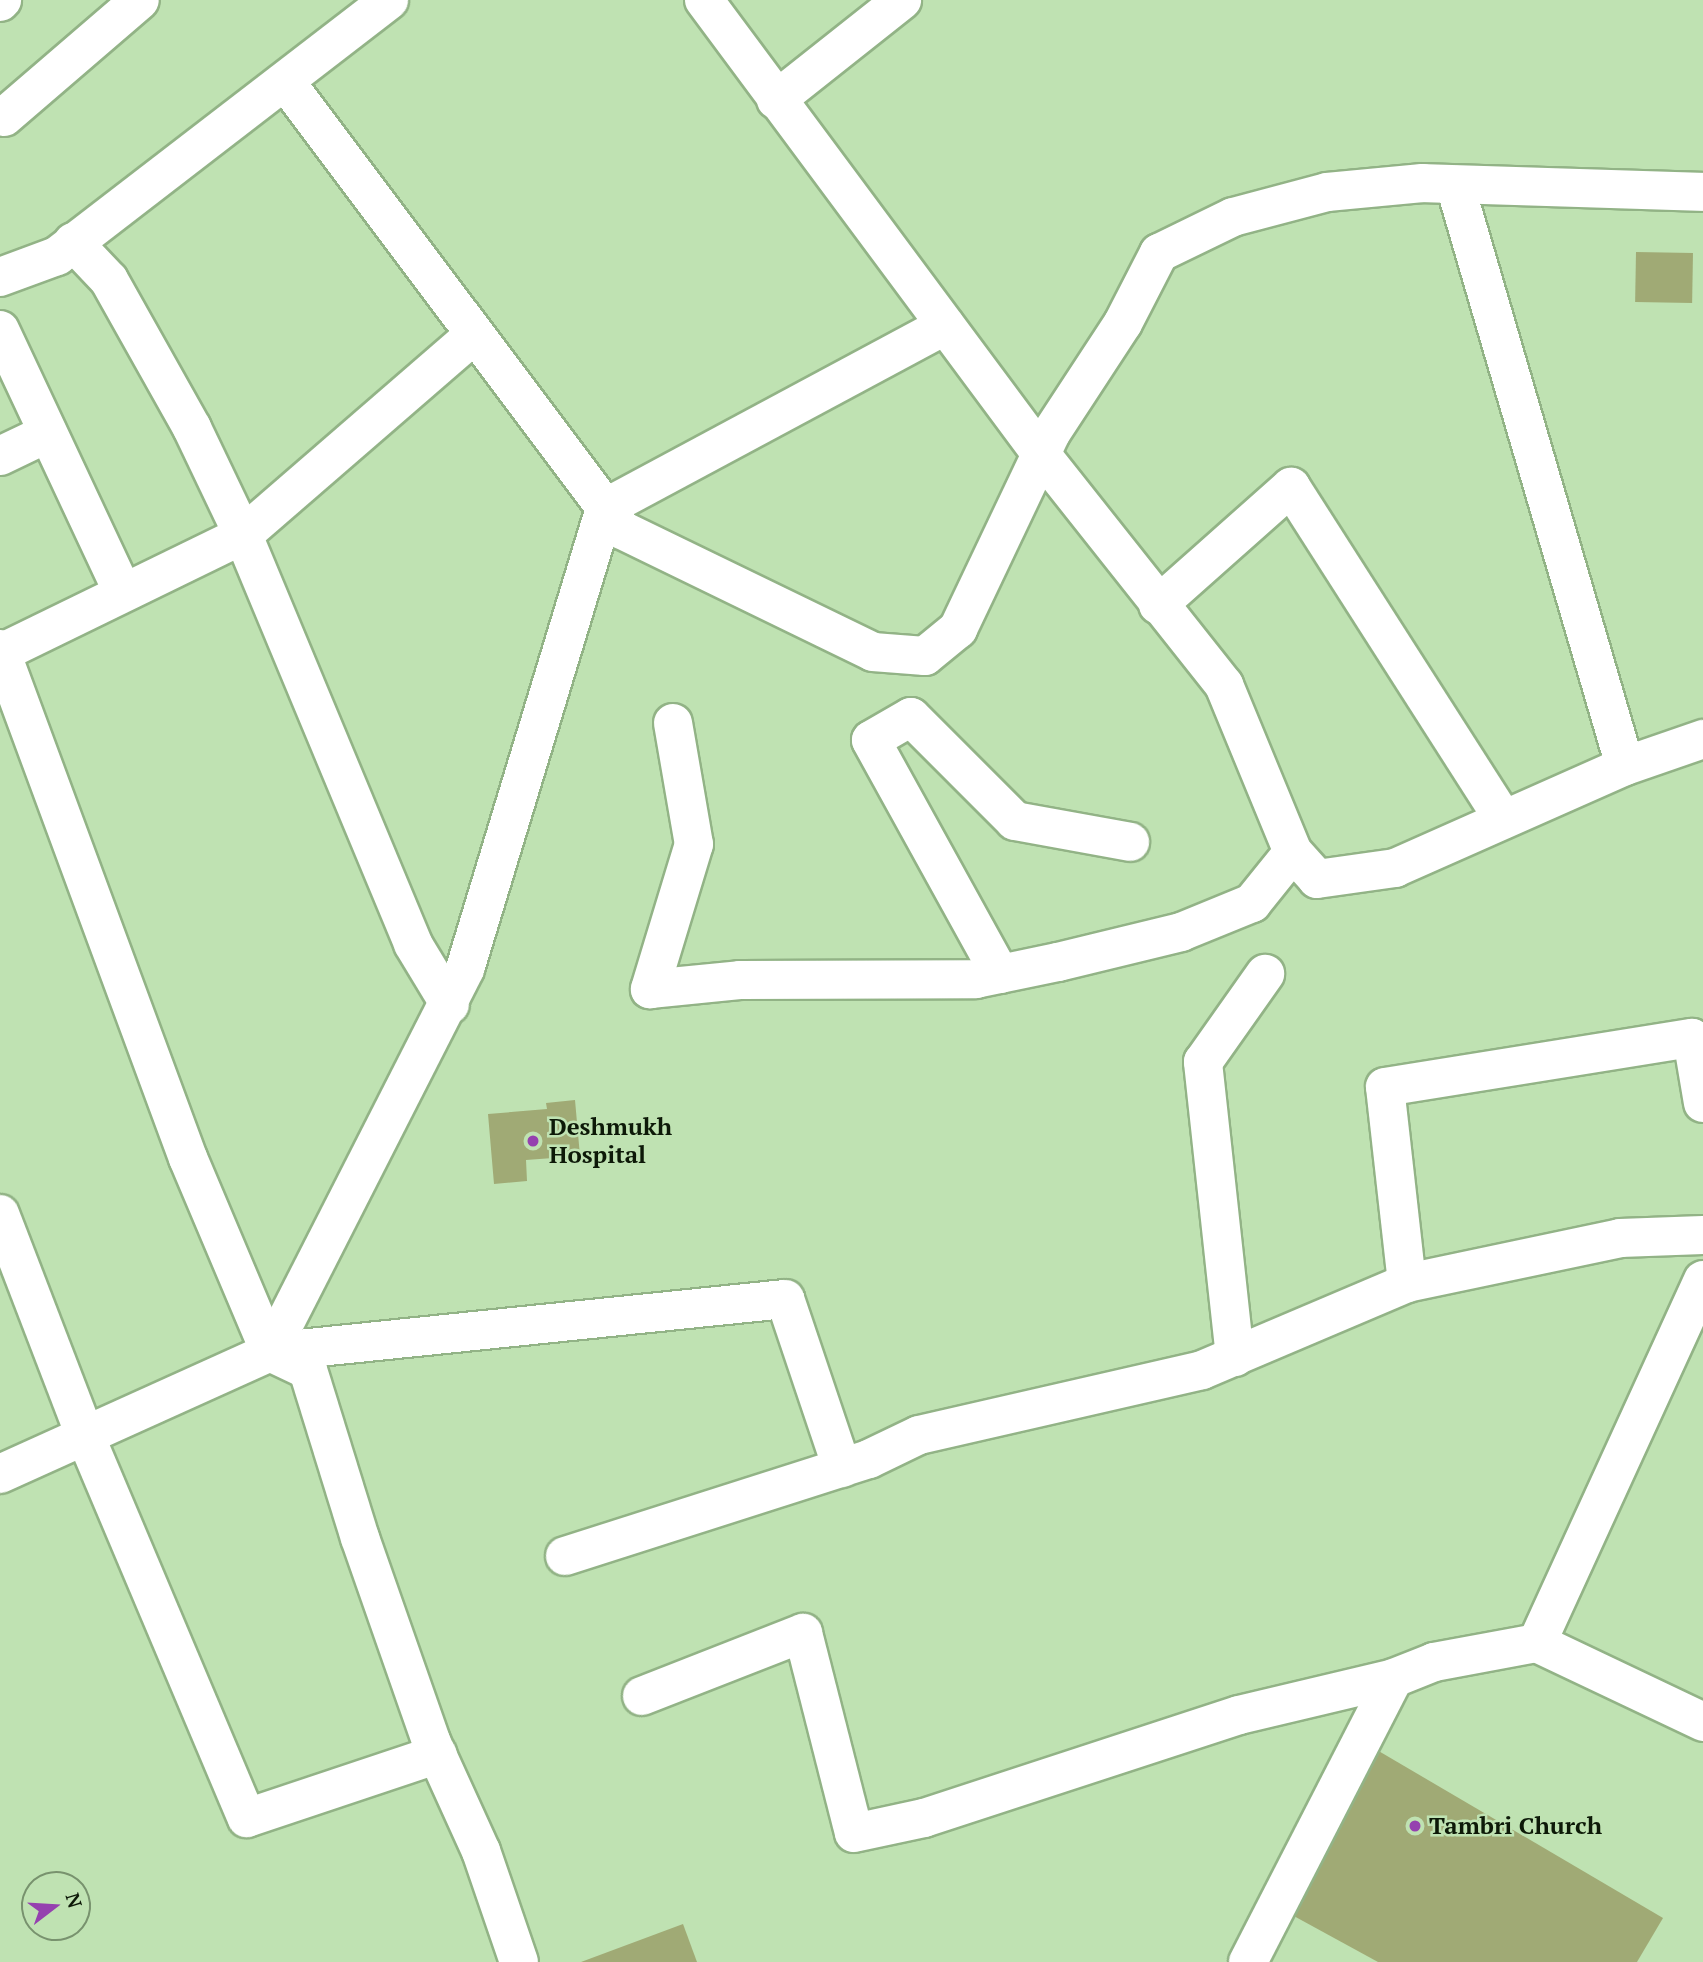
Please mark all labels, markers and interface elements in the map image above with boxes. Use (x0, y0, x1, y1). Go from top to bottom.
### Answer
place label: Deshmukh Hospital (549, 1113, 672, 1169)
marker: Deshmukh Hospital (523, 1131, 543, 1151)
place label: Tambri Church (1429, 1812, 1602, 1840)
marker: Tambri Church (1407, 1818, 1423, 1834)
north arrow (21, 1871, 91, 1941)
text: N (61, 1890, 89, 1911)

